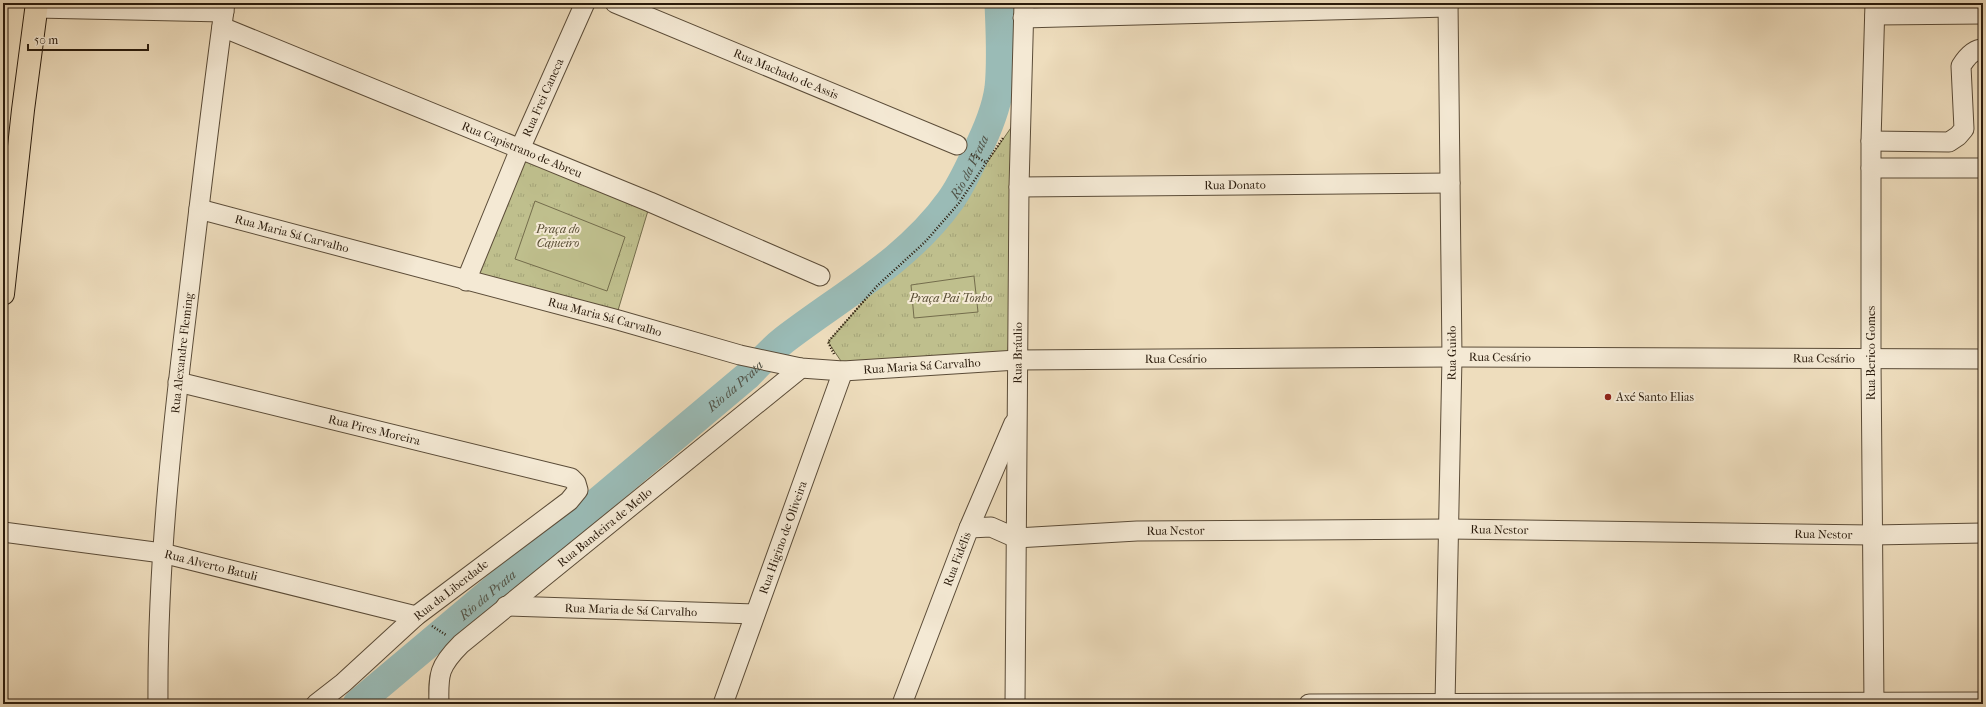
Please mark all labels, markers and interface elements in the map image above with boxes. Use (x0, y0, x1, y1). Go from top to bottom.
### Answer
scale bar (28, 26, 148, 52)
text: 50 m (34, 33, 58, 47)
street label: Rua Machado de Assis (731, 46, 841, 102)
street label: Rua Frei Caneca (519, 56, 567, 139)
street label: Rua Capistrano de Abreu (460, 119, 584, 181)
water label: Rio da Prata (946, 133, 992, 202)
street label: Rua Donato (1204, 178, 1266, 192)
street label: Rua Maria Sá Carvalho (233, 212, 350, 255)
park label: Praça do Cajueiro (535, 222, 580, 250)
street label: Rua Alexandre Fleming (168, 291, 196, 414)
park label: Praça Pai Tonho (909, 291, 993, 305)
street label: Rua Maria Sá Carvalho (546, 295, 663, 339)
street label: Rua Berico Gomes (1864, 305, 1878, 400)
street label: Rua Bráulio (1010, 322, 1025, 384)
street label: Rua Guido (1445, 326, 1459, 381)
street label: Rua Cesário (1469, 350, 1531, 364)
street label: Rua Cesário (1793, 351, 1855, 366)
street label: Rua Cesário (1145, 352, 1207, 366)
street label: Rua Maria Sá Carvalho (863, 355, 981, 377)
water label: Rio da Prata (703, 357, 766, 415)
place label: Axé Santo Elias (1615, 390, 1695, 404)
marker: Axé Santo Elias (1603, 392, 1613, 402)
street label: Rua Pires Moreira (327, 412, 422, 448)
street label: Rua Higino de Oliveira (756, 479, 810, 596)
street label: Rua Bandeira de Mello (555, 485, 655, 570)
street label: Rua Nestor (1470, 522, 1530, 537)
street label: Rua Nestor (1146, 524, 1205, 538)
street label: Rua Nestor (1794, 527, 1853, 542)
street label: Rua Fidélis (940, 529, 974, 588)
street label: Rua Alverto Batuli (163, 547, 260, 584)
street label: Rua da Liberdade (411, 557, 491, 623)
water label: Rio da Prata (455, 567, 519, 624)
street label: Rua Maria de Sá Carvalho (564, 601, 697, 619)

